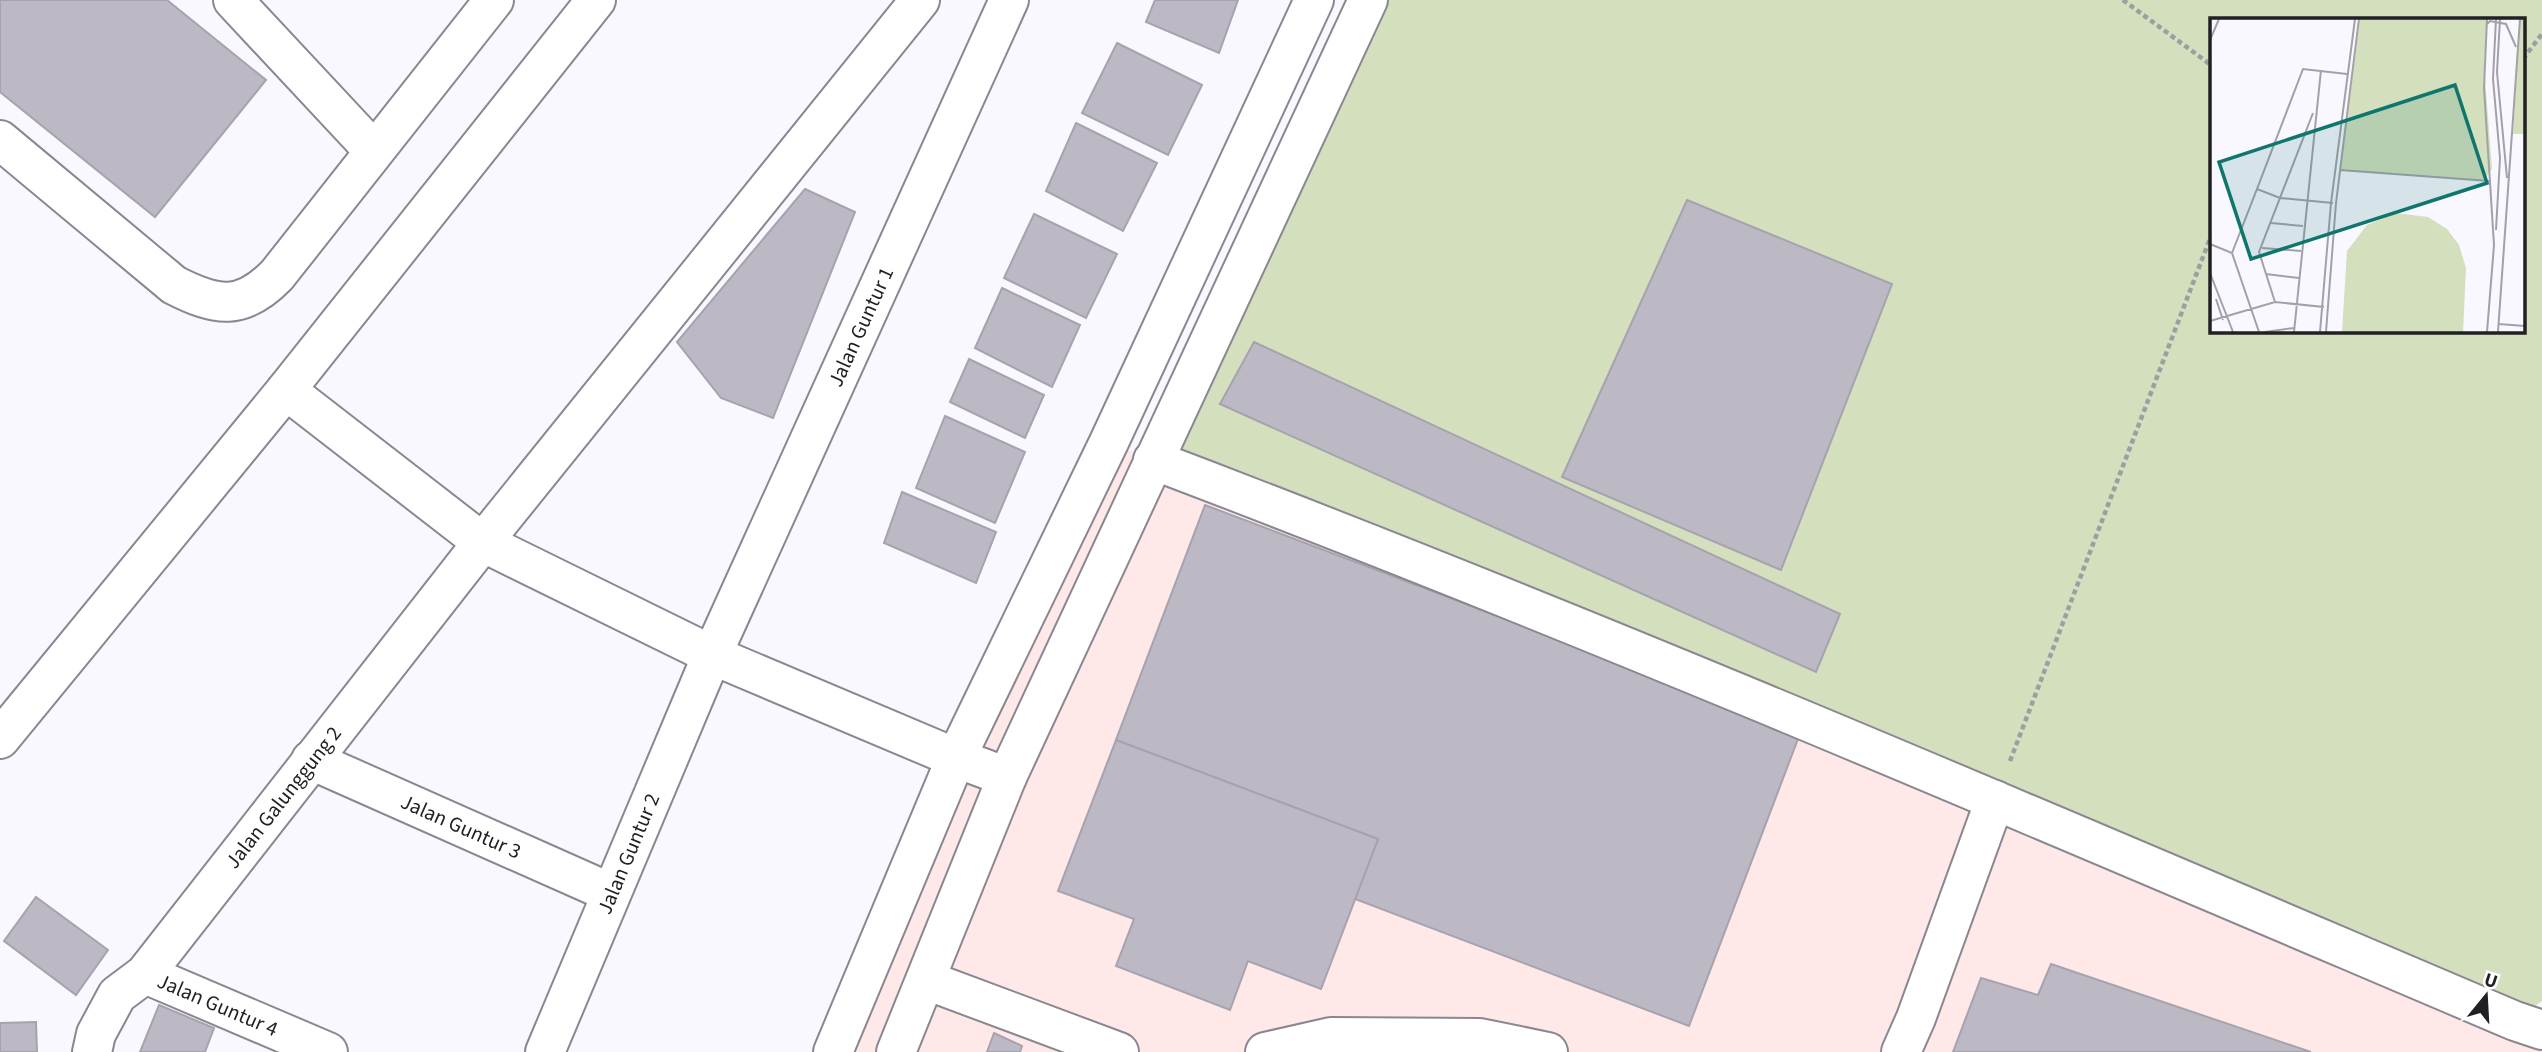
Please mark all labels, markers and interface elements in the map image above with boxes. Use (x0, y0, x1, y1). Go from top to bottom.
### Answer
inset map (2210, 18, 2524, 332)
street label: Jalan Guntur 1 (821, 262, 901, 392)
street label: Jalan Galunggung 2 (218, 720, 348, 875)
street label: Jalan Guntur 3 (396, 787, 526, 866)
street label: Jalan Guntur 2 (590, 789, 667, 919)
north arrow (2451, 961, 2521, 1031)
street label: Jalan Guntur 4 (153, 966, 283, 1044)
text: U (2481, 966, 2501, 996)

